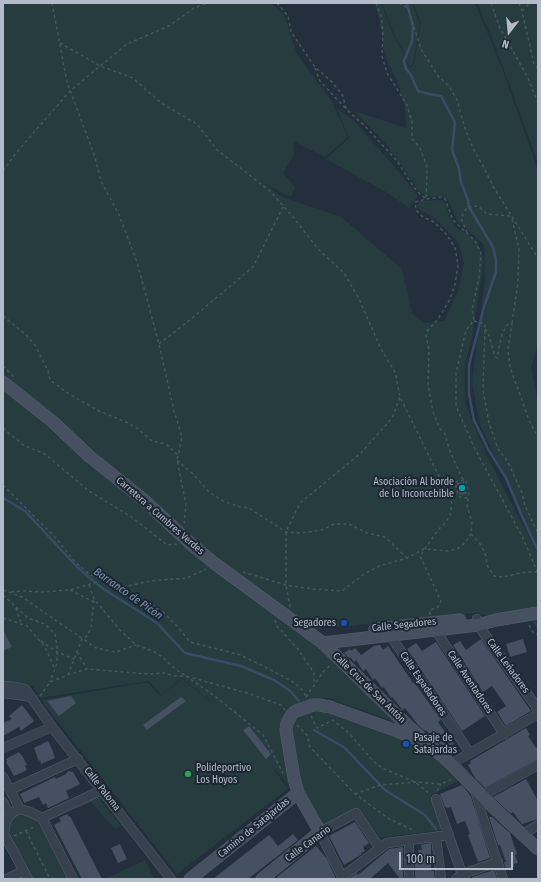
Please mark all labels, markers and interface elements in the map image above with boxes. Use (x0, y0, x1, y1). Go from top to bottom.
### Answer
north arrow (489, 12, 529, 52)
text: N (501, 37, 511, 51)
street label: Carretera a Cumbres Verdes (114, 474, 206, 558)
place label: Asociación Al borde de lo Inconcebible (373, 476, 454, 500)
marker: Asociación Al borde de lo Inconcebible (457, 483, 467, 493)
water label: Barranco de Picón (91, 565, 165, 623)
street label: Calle Segadores (371, 616, 437, 634)
place label: Segadores (294, 617, 336, 629)
marker: Segadores (339, 618, 349, 628)
street label: Calle Leñadores (484, 636, 532, 696)
street label: Calle Aventadores (445, 648, 495, 716)
street label: Calle Cruz de San Antón (330, 650, 408, 726)
street label: Calle Espadadores (397, 650, 449, 718)
place label: Pasaje de Satajardas (414, 732, 457, 756)
marker: Pasaje de Satajardas (401, 739, 411, 749)
place label: Polideportivo Los Hoyos (196, 762, 251, 786)
street label: Calle Paloma (81, 765, 123, 813)
marker: Polideportivo Los Hoyos (183, 769, 193, 779)
street label: Camino de Satajardas (216, 795, 292, 861)
street label: Calle Canario (283, 823, 333, 865)
scale bar (401, 844, 515, 870)
text: 100 m (406, 852, 435, 866)

